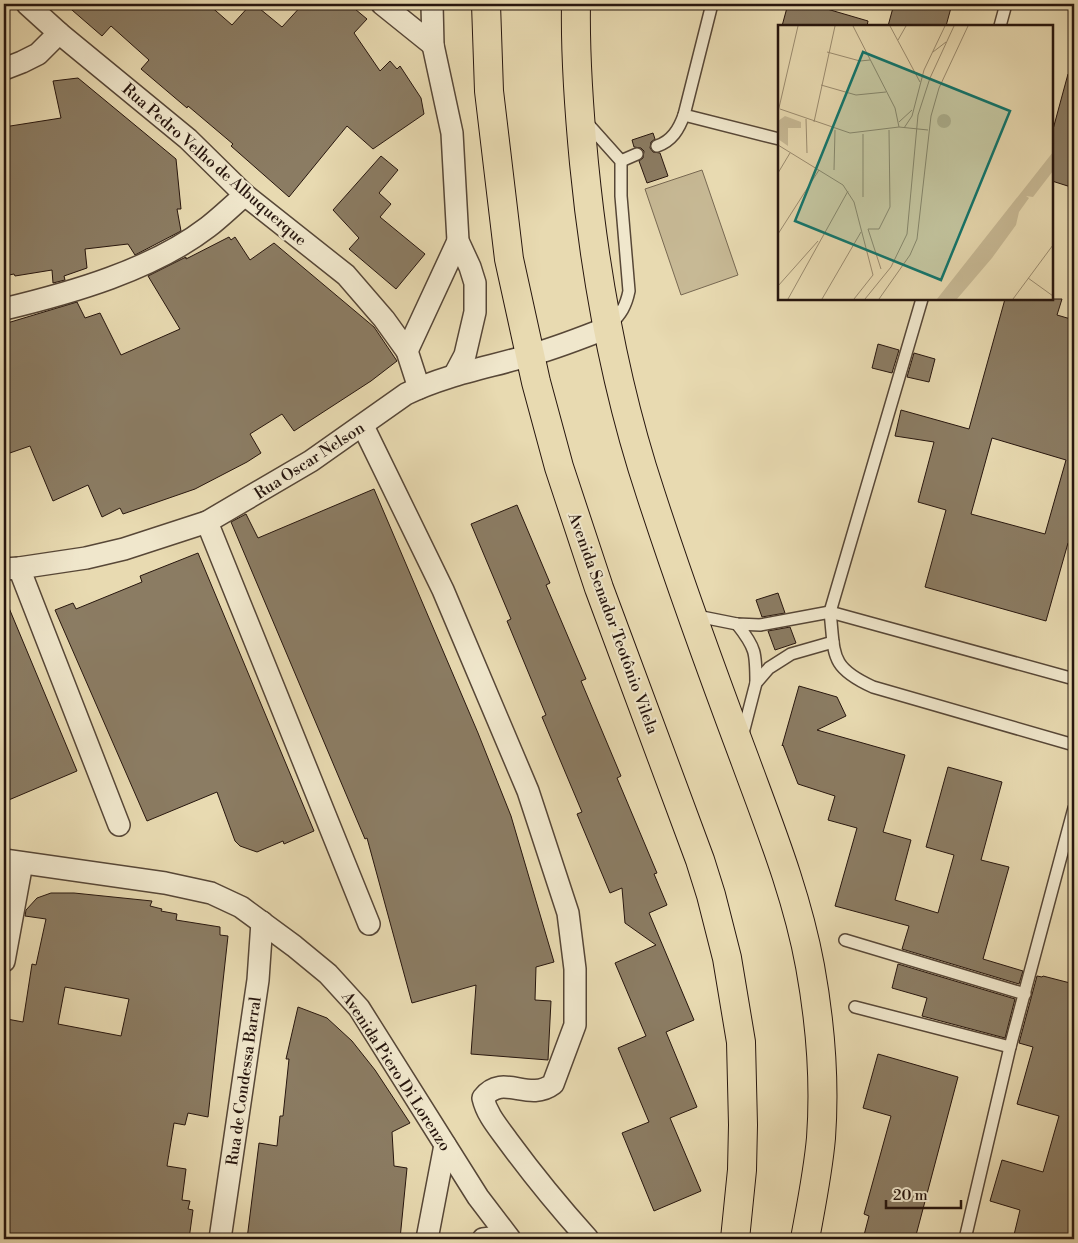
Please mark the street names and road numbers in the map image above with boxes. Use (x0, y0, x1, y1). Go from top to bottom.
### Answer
street label: Rua Pedro Velho de Albuquerque (118, 79, 311, 250)
street label: Rua Oscar Nelson (251, 417, 369, 504)
street label: Avenida Senador Teotônio Vilela (563, 509, 663, 738)
street label: Avenida Piero Di Lorenzo (337, 987, 455, 1155)
street label: Rua de Condessa Barral (222, 995, 266, 1167)

